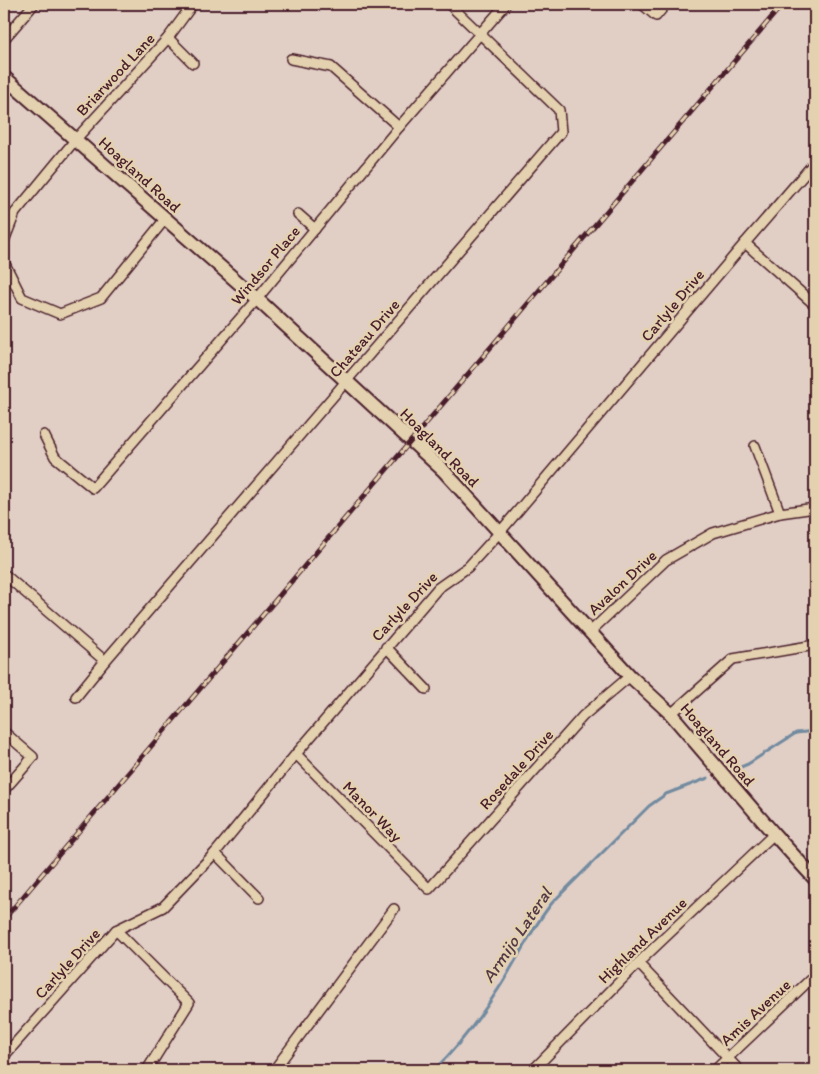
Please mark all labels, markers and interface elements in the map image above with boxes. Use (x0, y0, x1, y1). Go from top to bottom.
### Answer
street label: Briarwood Lane (72, 29, 159, 120)
street label: Hoagland Road (95, 133, 185, 216)
street label: Windsor Place (227, 222, 304, 309)
street label: Carlyle Drive (637, 265, 708, 345)
street label: Chateau Drive (325, 295, 404, 381)
street label: Hoagland Road (396, 404, 483, 491)
street label: Avalon Drive (584, 546, 661, 619)
street label: Carlyle Drive (367, 567, 442, 645)
street label: Hoagland Road (676, 699, 759, 790)
street label: Rosedale Drive (475, 725, 558, 813)
street label: Manor Way (339, 777, 407, 846)
water label: Armijo Lateral (477, 882, 558, 987)
street label: Highland Avenue (594, 893, 691, 987)
street label: Carlyle Drive (31, 924, 104, 1003)
street label: Amis Avenue (716, 975, 794, 1050)

